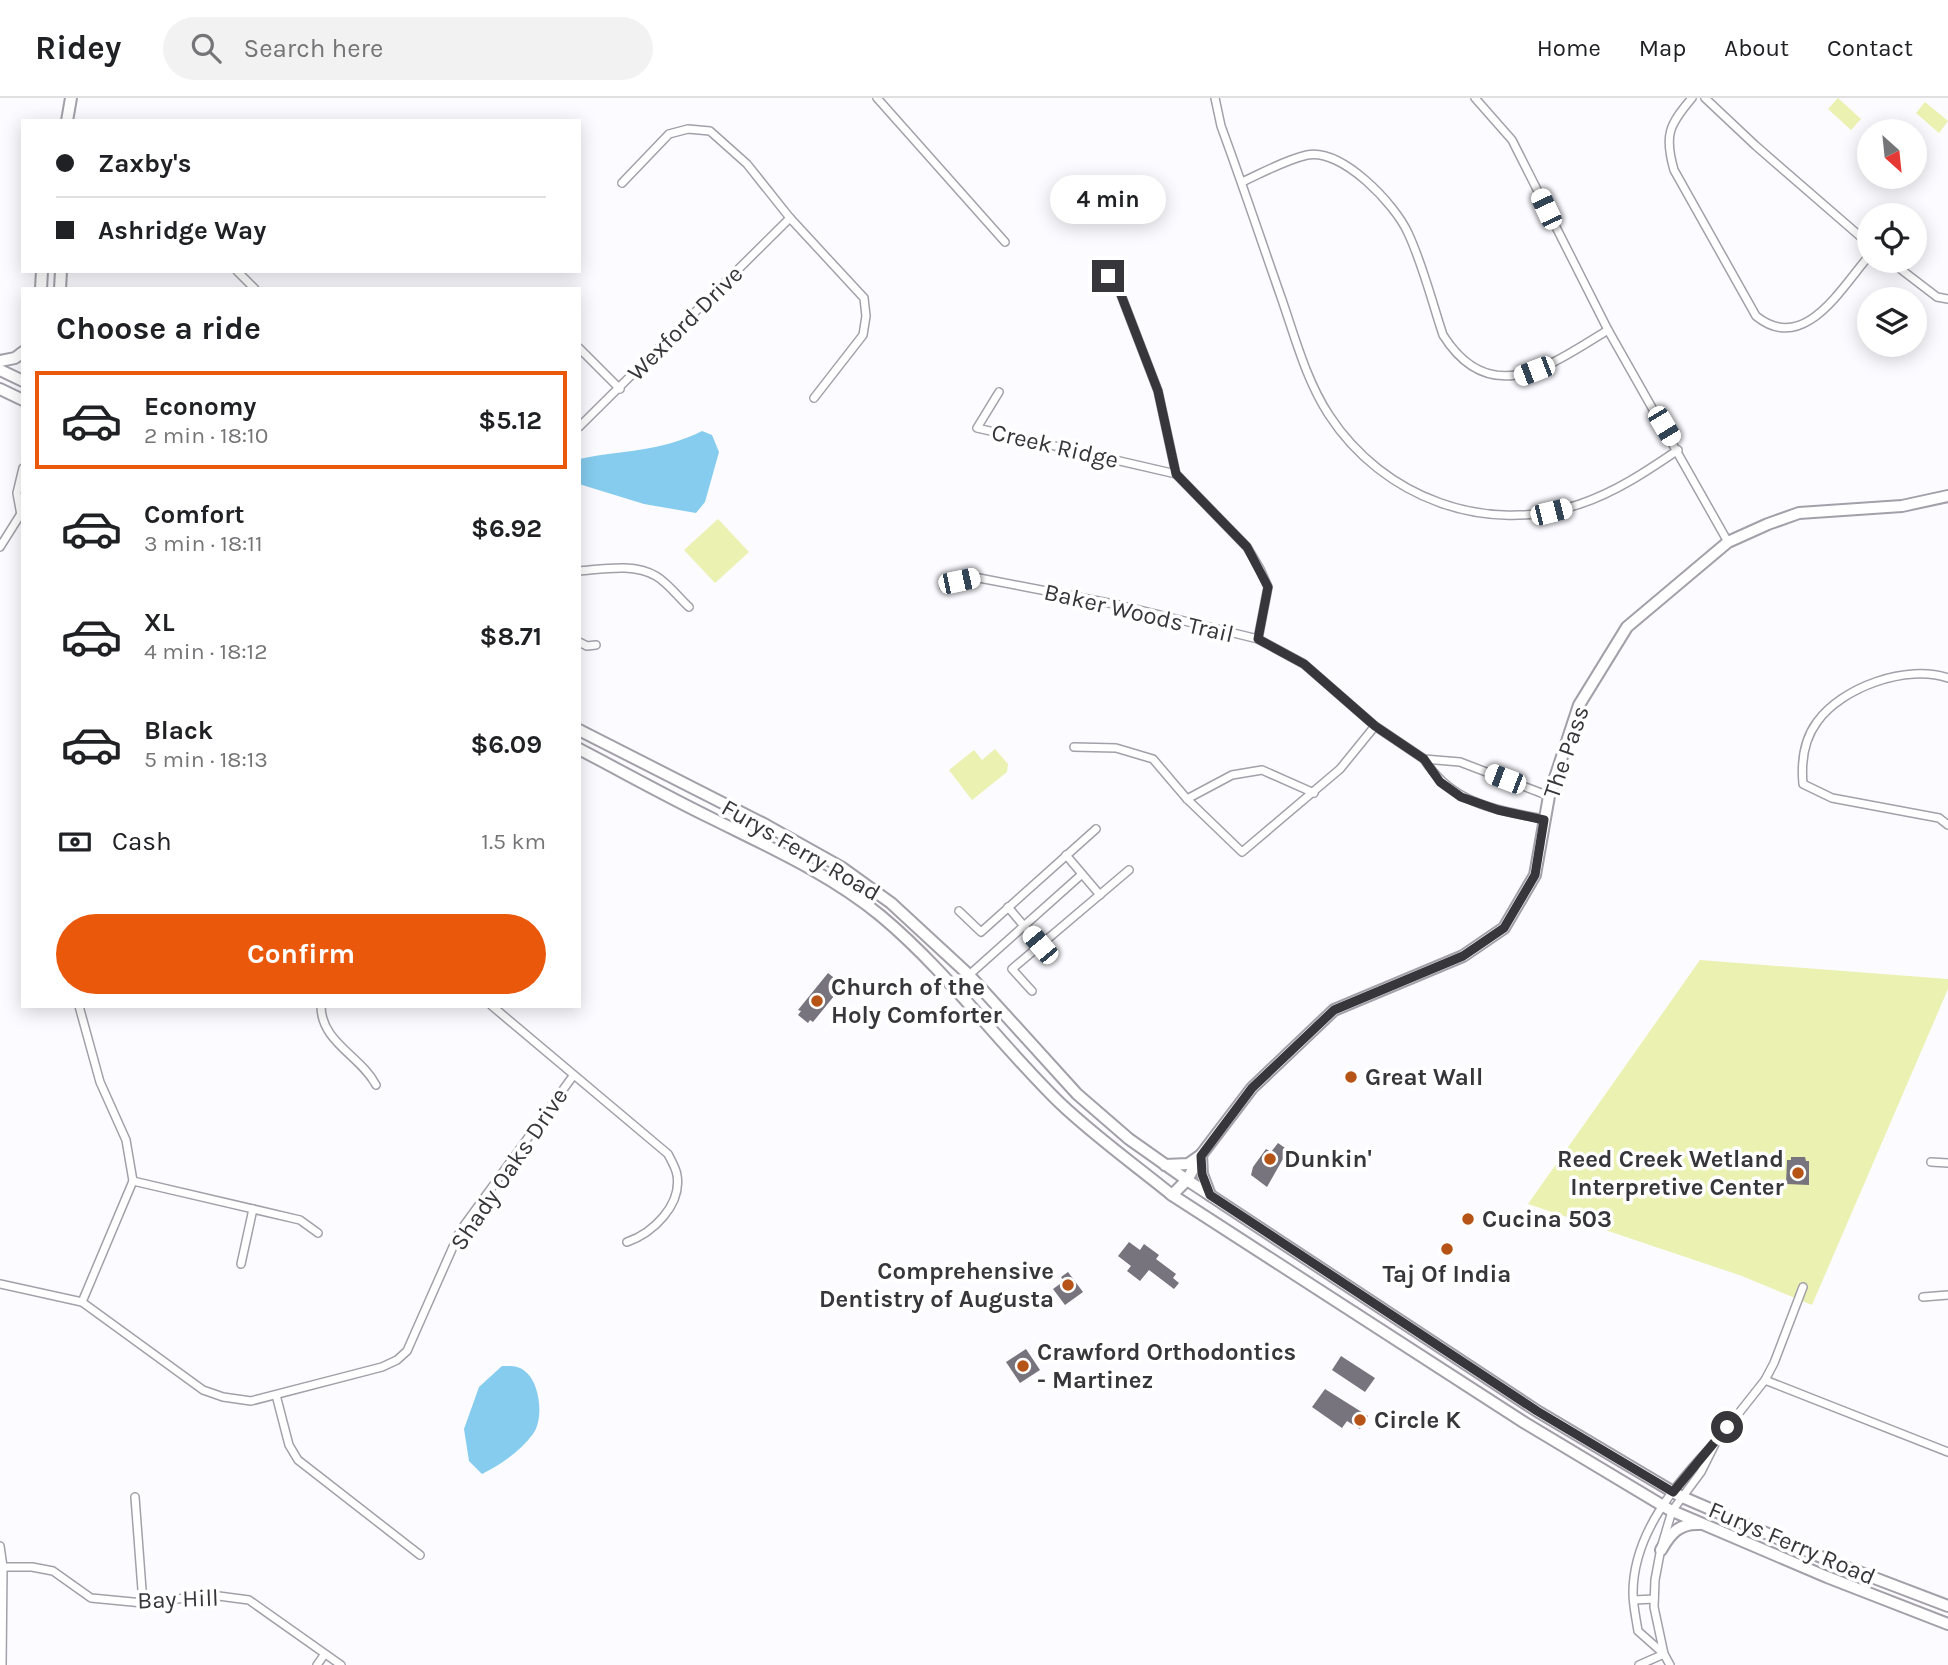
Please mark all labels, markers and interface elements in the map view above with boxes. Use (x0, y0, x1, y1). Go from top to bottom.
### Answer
search box (163, 17, 653, 80)
text: Ridey (35, 29, 121, 67)
icon: search (187, 29, 225, 67)
text: Search here (243, 33, 383, 64)
text: Home (1537, 34, 1601, 62)
text: Map (1639, 34, 1686, 62)
text: About (1724, 34, 1789, 62)
text: Contact (1827, 34, 1913, 62)
north arrow (1857, 119, 1927, 189)
map controls (1857, 119, 1927, 357)
text: Zaxby's (98, 148, 191, 179)
callout: 4 min (1050, 174, 1166, 223)
text: 4 min (1076, 186, 1140, 213)
car (1528, 186, 1565, 232)
button: locate (1857, 203, 1927, 273)
text: Ashridge Way (98, 215, 266, 246)
street label: Wexford Drive (622, 260, 748, 386)
route end (1092, 260, 1124, 292)
button: layers (1857, 287, 1927, 357)
text: Choose a ride (56, 310, 261, 347)
car (1511, 354, 1558, 388)
icon: car (60, 389, 123, 452)
text: Economy (144, 391, 256, 422)
car (1645, 403, 1684, 449)
text: $5.12 (478, 405, 542, 436)
street label: Creek Ridge (989, 418, 1121, 474)
text: 2 min · 18:10 (144, 422, 268, 449)
icon: car (60, 497, 123, 560)
car (1529, 497, 1574, 527)
text: Comfort (144, 499, 245, 530)
text: $6.92 (471, 513, 542, 544)
text: 3 min · 18:11 (144, 530, 263, 557)
car (937, 566, 982, 596)
street label: Baker Woods Trail (1041, 578, 1237, 648)
icon: car (60, 605, 123, 668)
text: XL (144, 607, 175, 638)
text: $8.71 (479, 621, 542, 652)
text: 4 min · 18:12 (144, 638, 268, 665)
street label: The Pass (1537, 702, 1595, 802)
icon: car (60, 713, 123, 776)
text: Black (144, 715, 213, 746)
text: $6.09 (470, 729, 542, 760)
text: 5 min · 18:13 (144, 746, 268, 773)
car (1482, 762, 1529, 796)
street label: Furys Ferry Road (717, 793, 885, 907)
icon: cash (56, 823, 94, 861)
text: Cash (112, 826, 172, 857)
text: 1.5 km (481, 828, 546, 855)
button: Confirm (56, 914, 546, 994)
car (1019, 922, 1062, 968)
place label: Church of the Holy Comforter (831, 973, 1003, 1029)
marker: Church of the Holy Comforter (809, 993, 825, 1009)
place label: Great Wall (1365, 1063, 1483, 1091)
marker: Great Wall (1343, 1069, 1359, 1085)
street label: Shady Oaks Drive (444, 1082, 574, 1256)
place label: Dunkin' (1284, 1145, 1372, 1173)
place label: Reed Creek Wetland Interpretive Center (1557, 1145, 1785, 1201)
marker: Dunkin' (1262, 1151, 1278, 1167)
marker: Reed Creek Wetland Interpretive Center (1790, 1165, 1806, 1181)
place label: Cucina 503 (1482, 1205, 1612, 1233)
marker: Cucina 503 (1460, 1211, 1476, 1227)
marker: Taj Of India (1439, 1241, 1455, 1257)
place label: Comprehensive Dentistry of Augusta (819, 1257, 1054, 1313)
place label: Taj Of India (1383, 1260, 1511, 1288)
marker: Comprehensive Dentistry of Augusta (1060, 1277, 1076, 1293)
place label: Crawford Orthodontics - Martinez (1037, 1338, 1296, 1394)
marker: Crawford Orthodontics - Martinez (1015, 1358, 1031, 1374)
place label: Circle K (1374, 1406, 1461, 1434)
route start (1711, 1411, 1743, 1443)
marker: Circle K (1352, 1412, 1368, 1428)
street label: Furys Ferry Road (1704, 1495, 1880, 1591)
street label: Bay Hill (137, 1584, 219, 1614)

